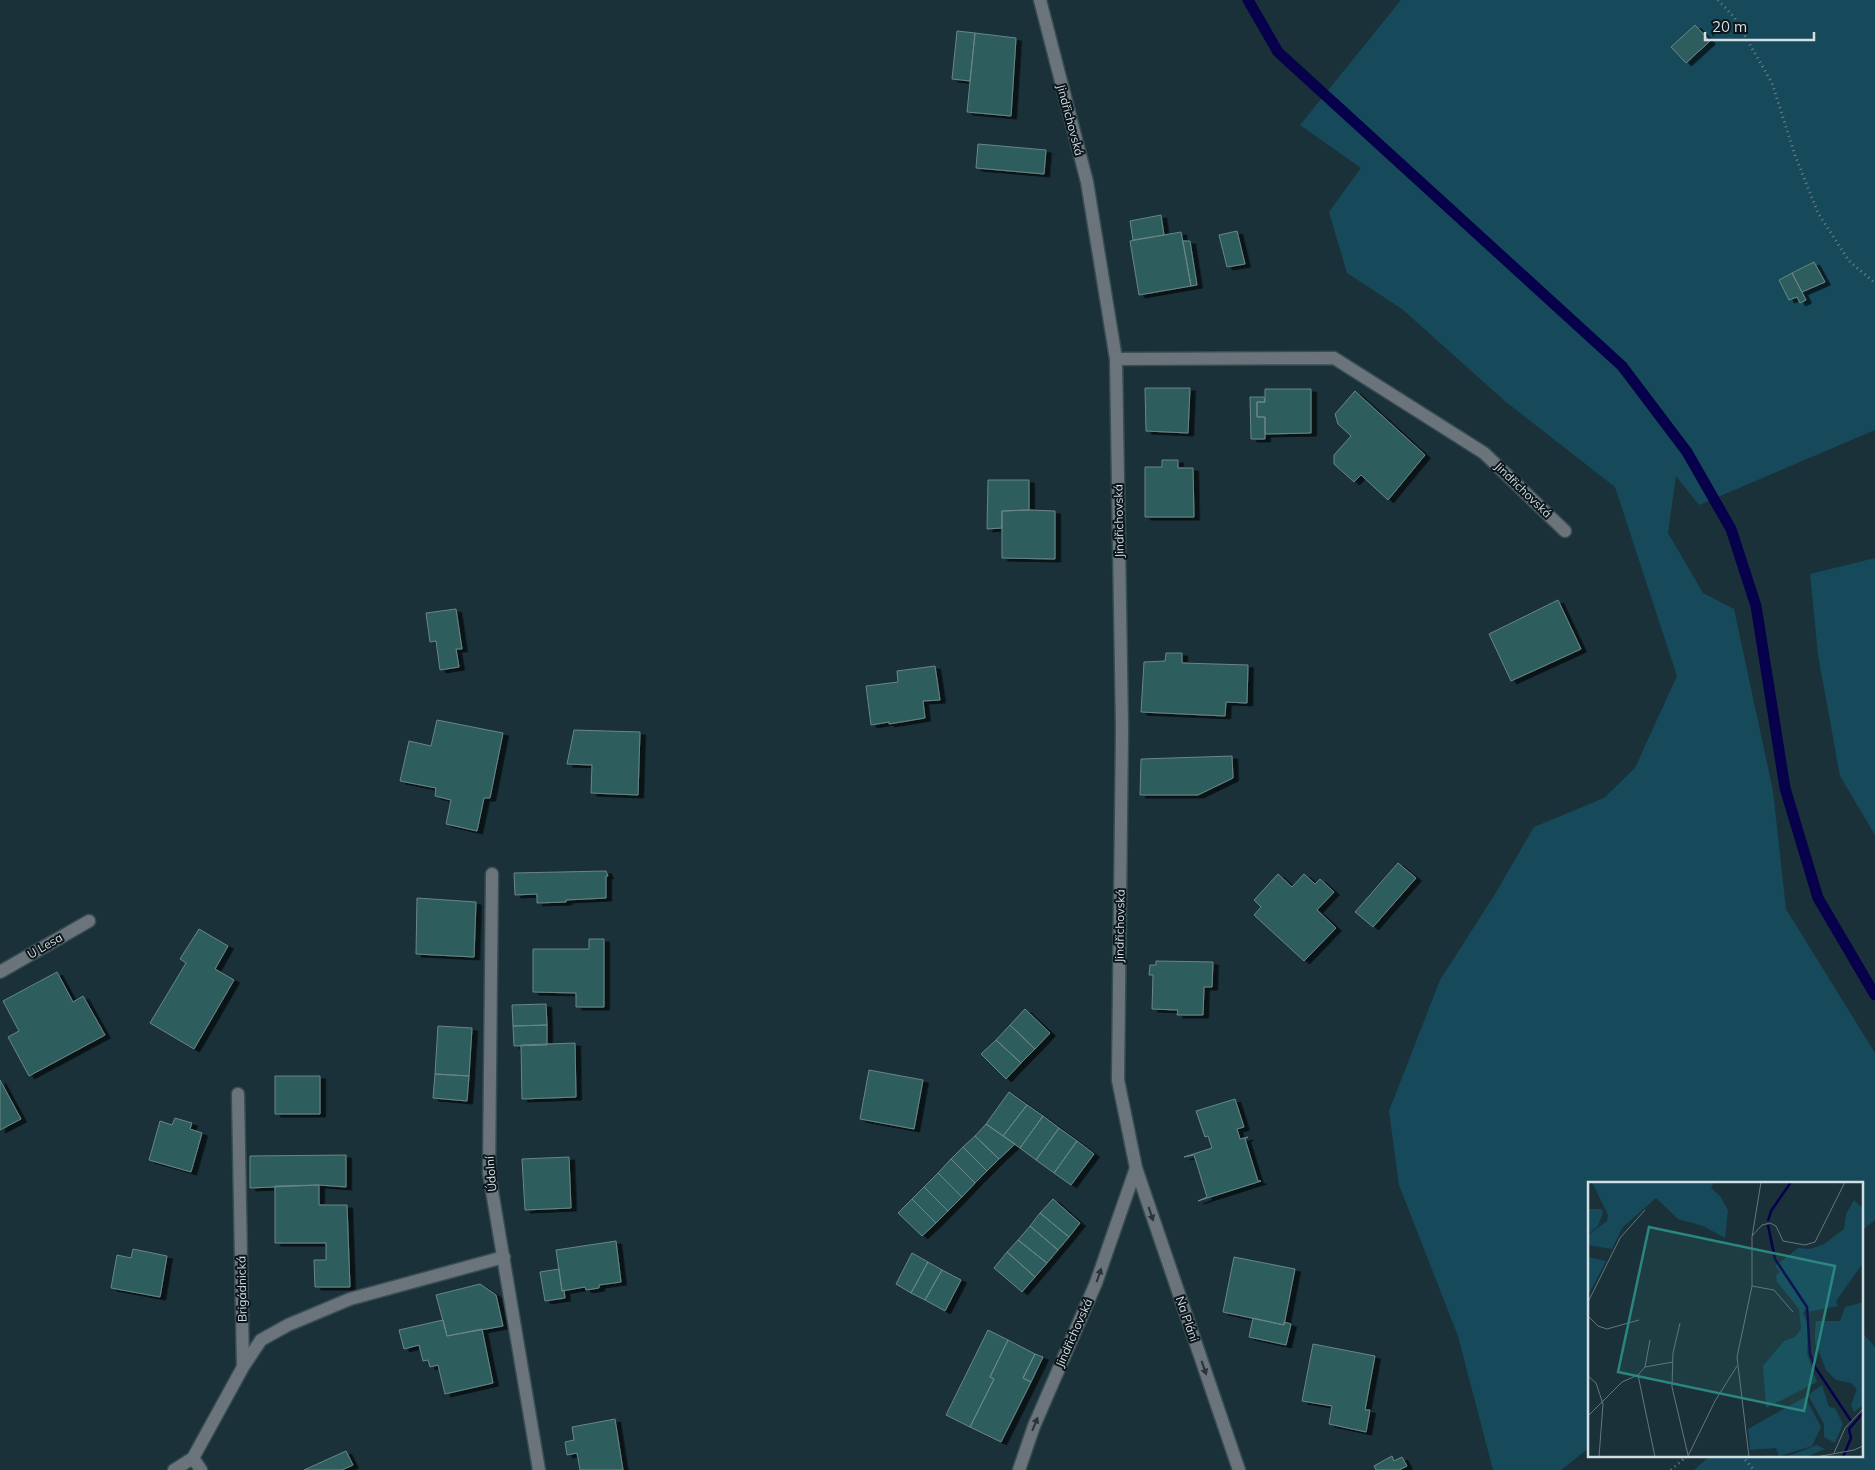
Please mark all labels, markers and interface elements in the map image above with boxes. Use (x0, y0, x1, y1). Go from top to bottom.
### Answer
scale bar (1705, 10, 1814, 42)
text: 20 m (1712, 17, 1747, 36)
street label: Jindřichovská (1054, 82, 1087, 157)
street label: Jindřichovská (1492, 459, 1555, 521)
street label: Jindřichovská (1110, 484, 1127, 558)
street label: Jindřichovská (1111, 889, 1128, 963)
street label: U Lesa (25, 930, 65, 962)
street label: Údolní (481, 1155, 500, 1192)
inset map (1588, 1182, 1862, 1458)
one-way arrow (1148, 1206, 1156, 1221)
street label: Brigádnická (233, 1256, 250, 1322)
one-way arrow (1095, 1267, 1103, 1282)
street label: Na Pláni (1173, 1294, 1202, 1344)
street label: Jindřichovská (1052, 1296, 1095, 1369)
one-way arrow (1201, 1360, 1208, 1375)
one-way arrow (1031, 1417, 1039, 1431)

